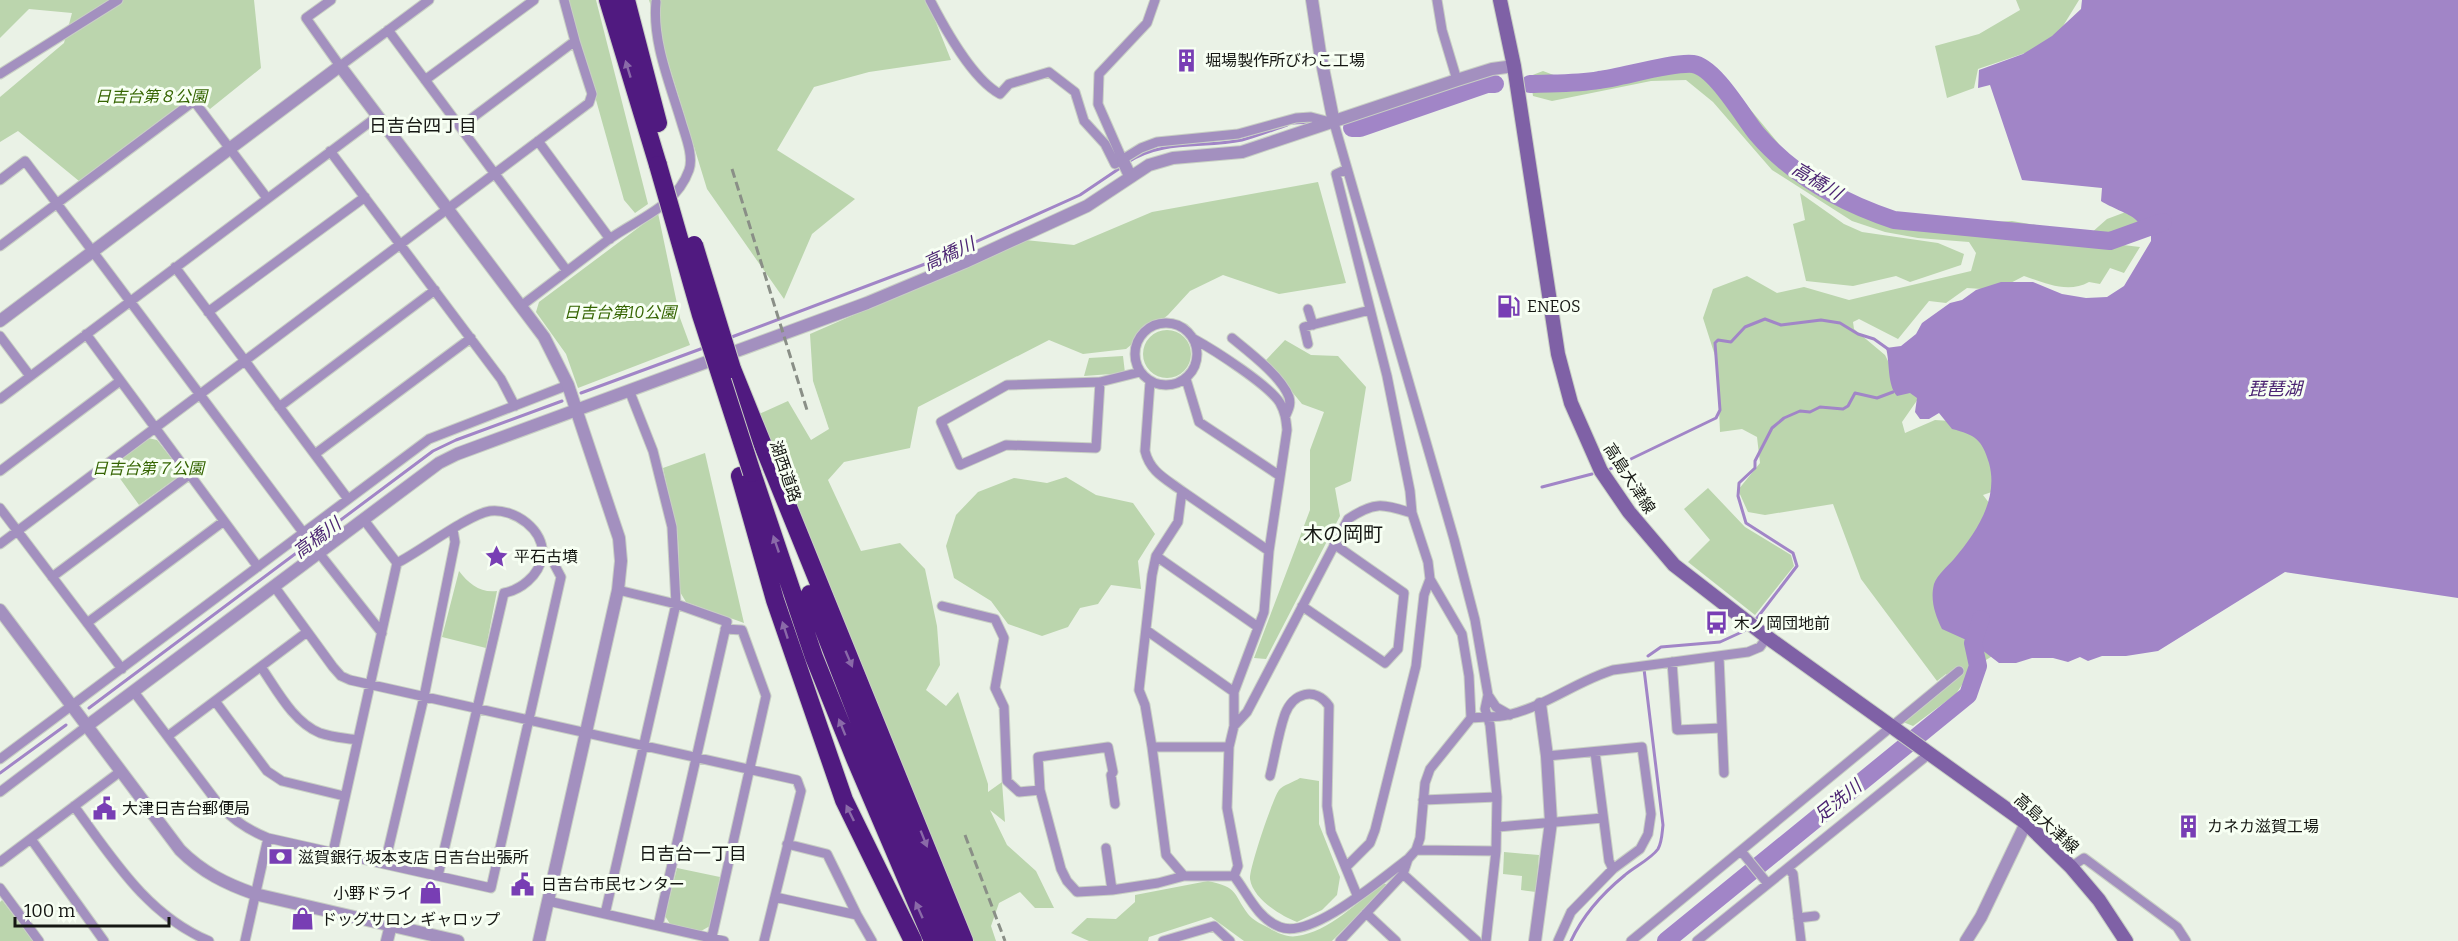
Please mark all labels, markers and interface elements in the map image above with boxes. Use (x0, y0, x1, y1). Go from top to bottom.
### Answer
building icon: 堀場製作所びわこ工場 (1174, 47, 1200, 73)
place label: 堀場製作所びわこ工場 (1205, 51, 1365, 70)
one-way arrow (623, 60, 633, 78)
park label: 日吉台第８公園 (95, 87, 209, 106)
district label: 日吉台四丁目 (369, 115, 477, 137)
water label: 高橋川 (1788, 158, 1848, 205)
water label: 高橋川 (920, 232, 980, 275)
fuel station icon: ENEOS (1496, 293, 1522, 319)
place label: ENEOS (1527, 297, 1581, 316)
park label: 日吉台第10公園 (564, 303, 678, 322)
water label: 琵琶湖 (2248, 378, 2305, 400)
street label: 湖西道路 (766, 438, 805, 505)
street label: 高島大津線 (1600, 440, 1659, 517)
park label: 日吉台第７公園 (92, 459, 206, 478)
water label: 高橋川 (289, 512, 347, 563)
district label: 木の岡町 (1303, 522, 1383, 546)
one-way arrow (770, 535, 780, 553)
place icon: 平石古墳 (483, 543, 509, 569)
place label: 平石古墳 (514, 547, 578, 566)
bus stop icon: 木ノ岡団地前 (1703, 610, 1729, 636)
place label: 木ノ岡団地前 (1734, 614, 1830, 633)
one-way arrow (780, 621, 789, 639)
one-way arrow (845, 650, 854, 668)
one-way arrow (837, 718, 847, 736)
water label: 足洗川 (1810, 774, 1867, 827)
street label: 高島大津線 (2011, 790, 2083, 857)
public building icon: 大津日吉台郵便局 (91, 795, 117, 821)
place label: 大津日吉台郵便局 (122, 799, 250, 818)
one-way arrow (845, 805, 855, 822)
building icon: カネカ滋賀工場 (2176, 813, 2202, 839)
place label: カネカ滋賀工場 (2207, 817, 2319, 836)
one-way arrow (919, 831, 929, 849)
district label: 日吉台一丁目 (639, 843, 747, 865)
bank icon: 滋賀銀行 坂本支店 日吉台出張所 (267, 844, 293, 870)
place label: 滋賀銀行 坂本支店 日吉台出張所 (298, 848, 528, 867)
public building icon: 日吉台市民センター (510, 871, 536, 897)
place label: 日吉台市民センター (541, 875, 685, 894)
shop icon: 小野ドライ (418, 880, 444, 906)
place label: 小野ドライ (333, 884, 413, 903)
scale bar (15, 890, 170, 928)
text: 100 m (24, 900, 75, 922)
one-way arrow (914, 900, 924, 918)
shop icon: ドッグサロン ギャロップ (290, 906, 316, 932)
place label: ドッグサロン ギャロップ (321, 910, 500, 929)

